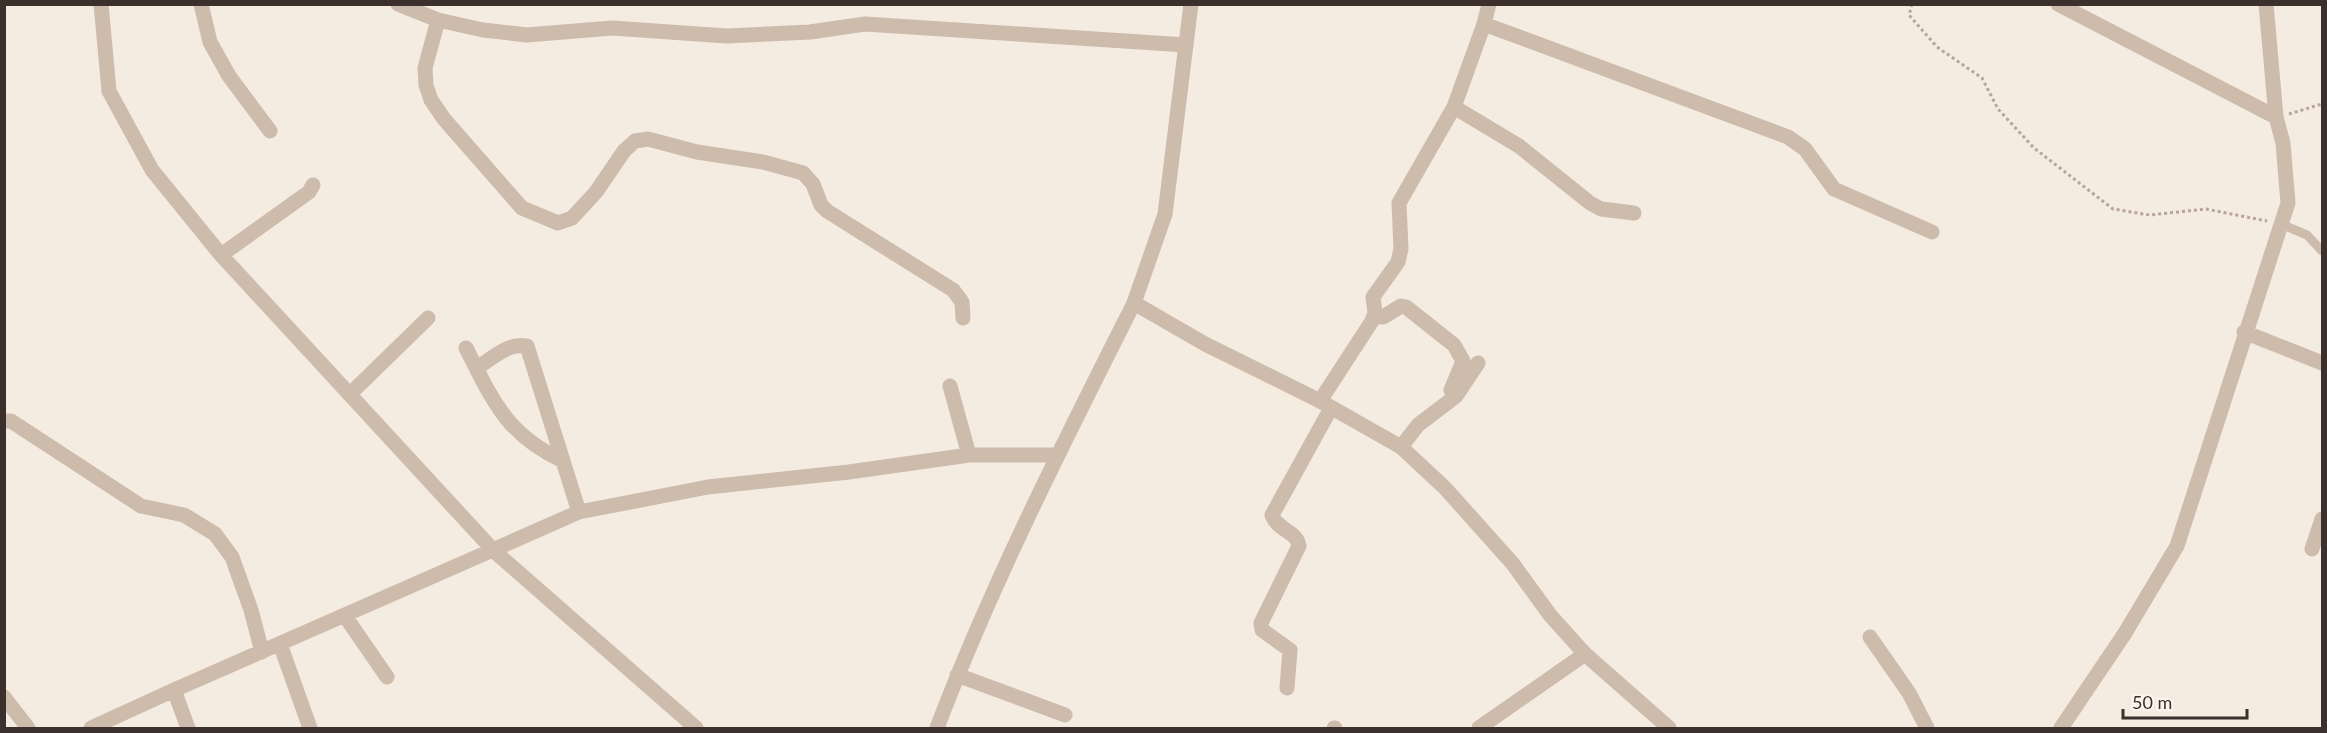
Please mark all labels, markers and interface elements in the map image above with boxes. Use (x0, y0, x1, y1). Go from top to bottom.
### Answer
scale bar (2123, 682, 2248, 720)
text: 50 m (2132, 691, 2172, 713)

